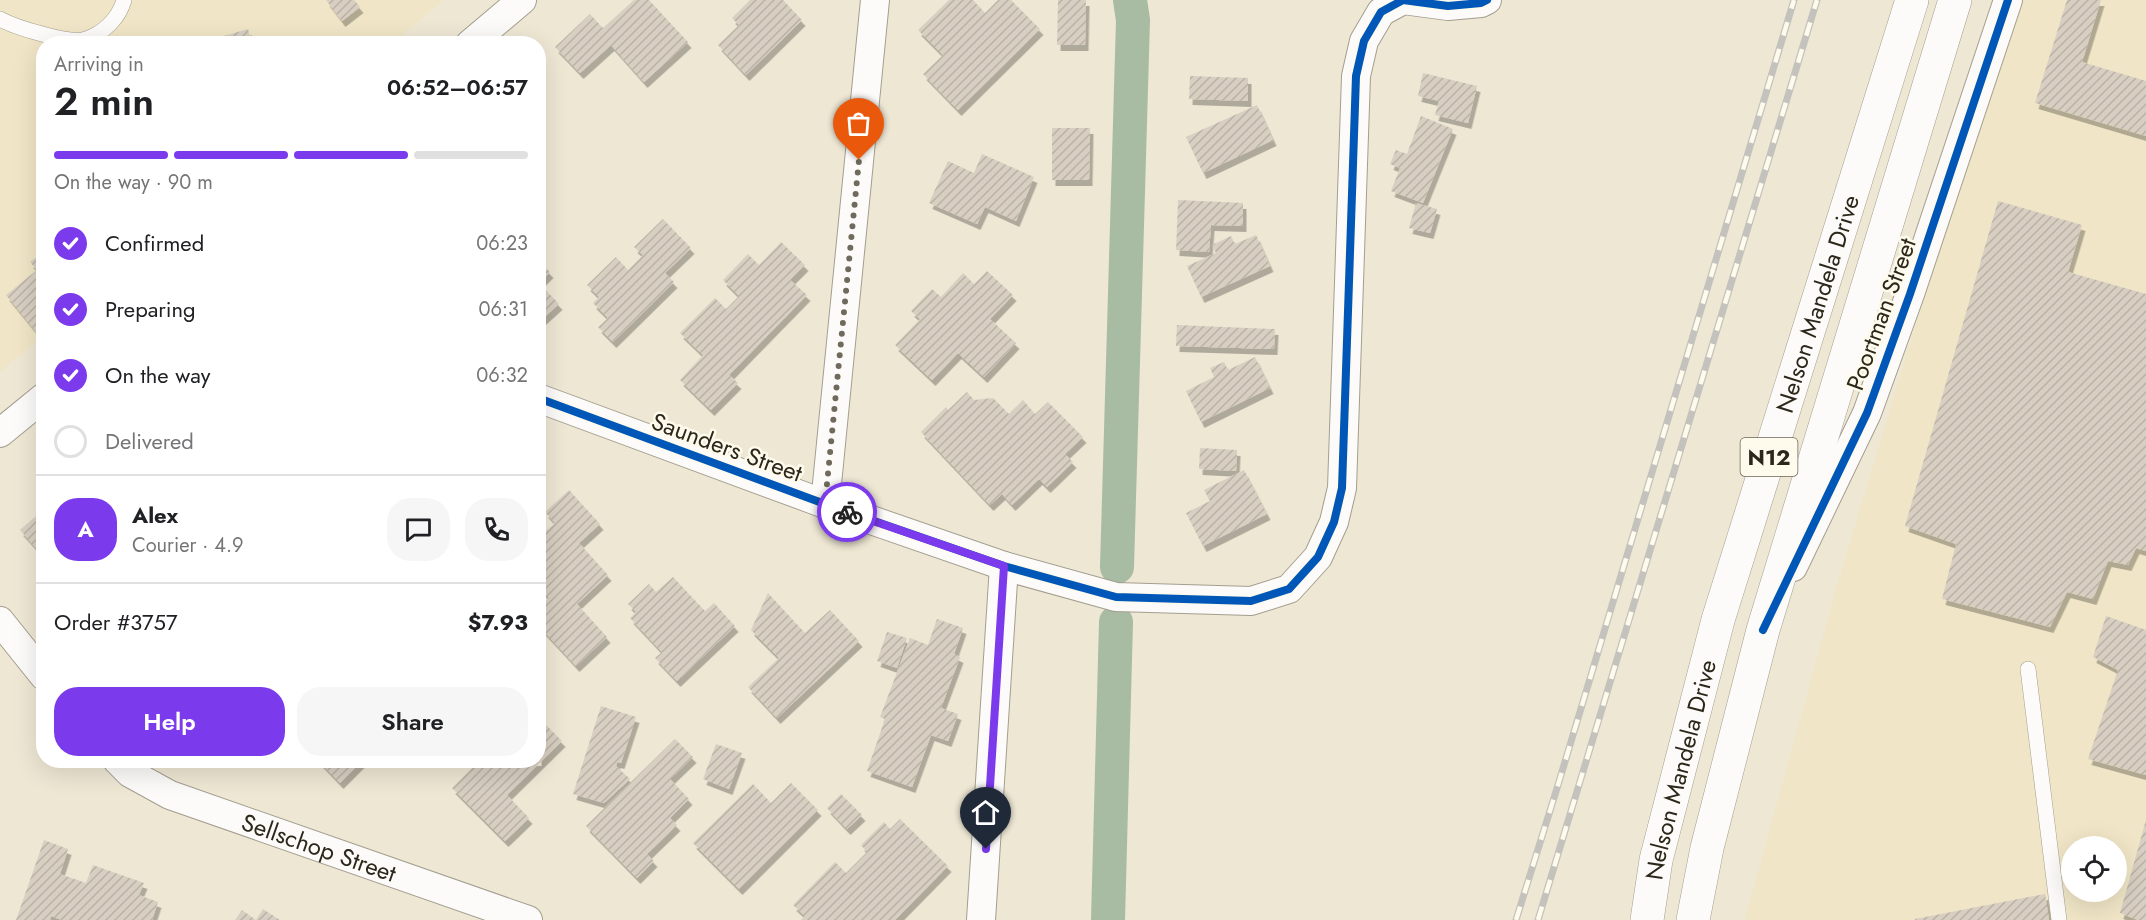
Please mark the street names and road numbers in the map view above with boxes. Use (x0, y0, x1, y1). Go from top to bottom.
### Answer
street label: Nelson Mandela Drive (1766, 190, 1867, 417)
street label: Poortman Street (1837, 233, 1925, 395)
street label: Saunders Street (647, 403, 808, 491)
road number: N12 (1740, 438, 1798, 476)
street label: Nelson Mandela Drive (1636, 656, 1725, 882)
street label: Sellschop Street (237, 804, 401, 890)

